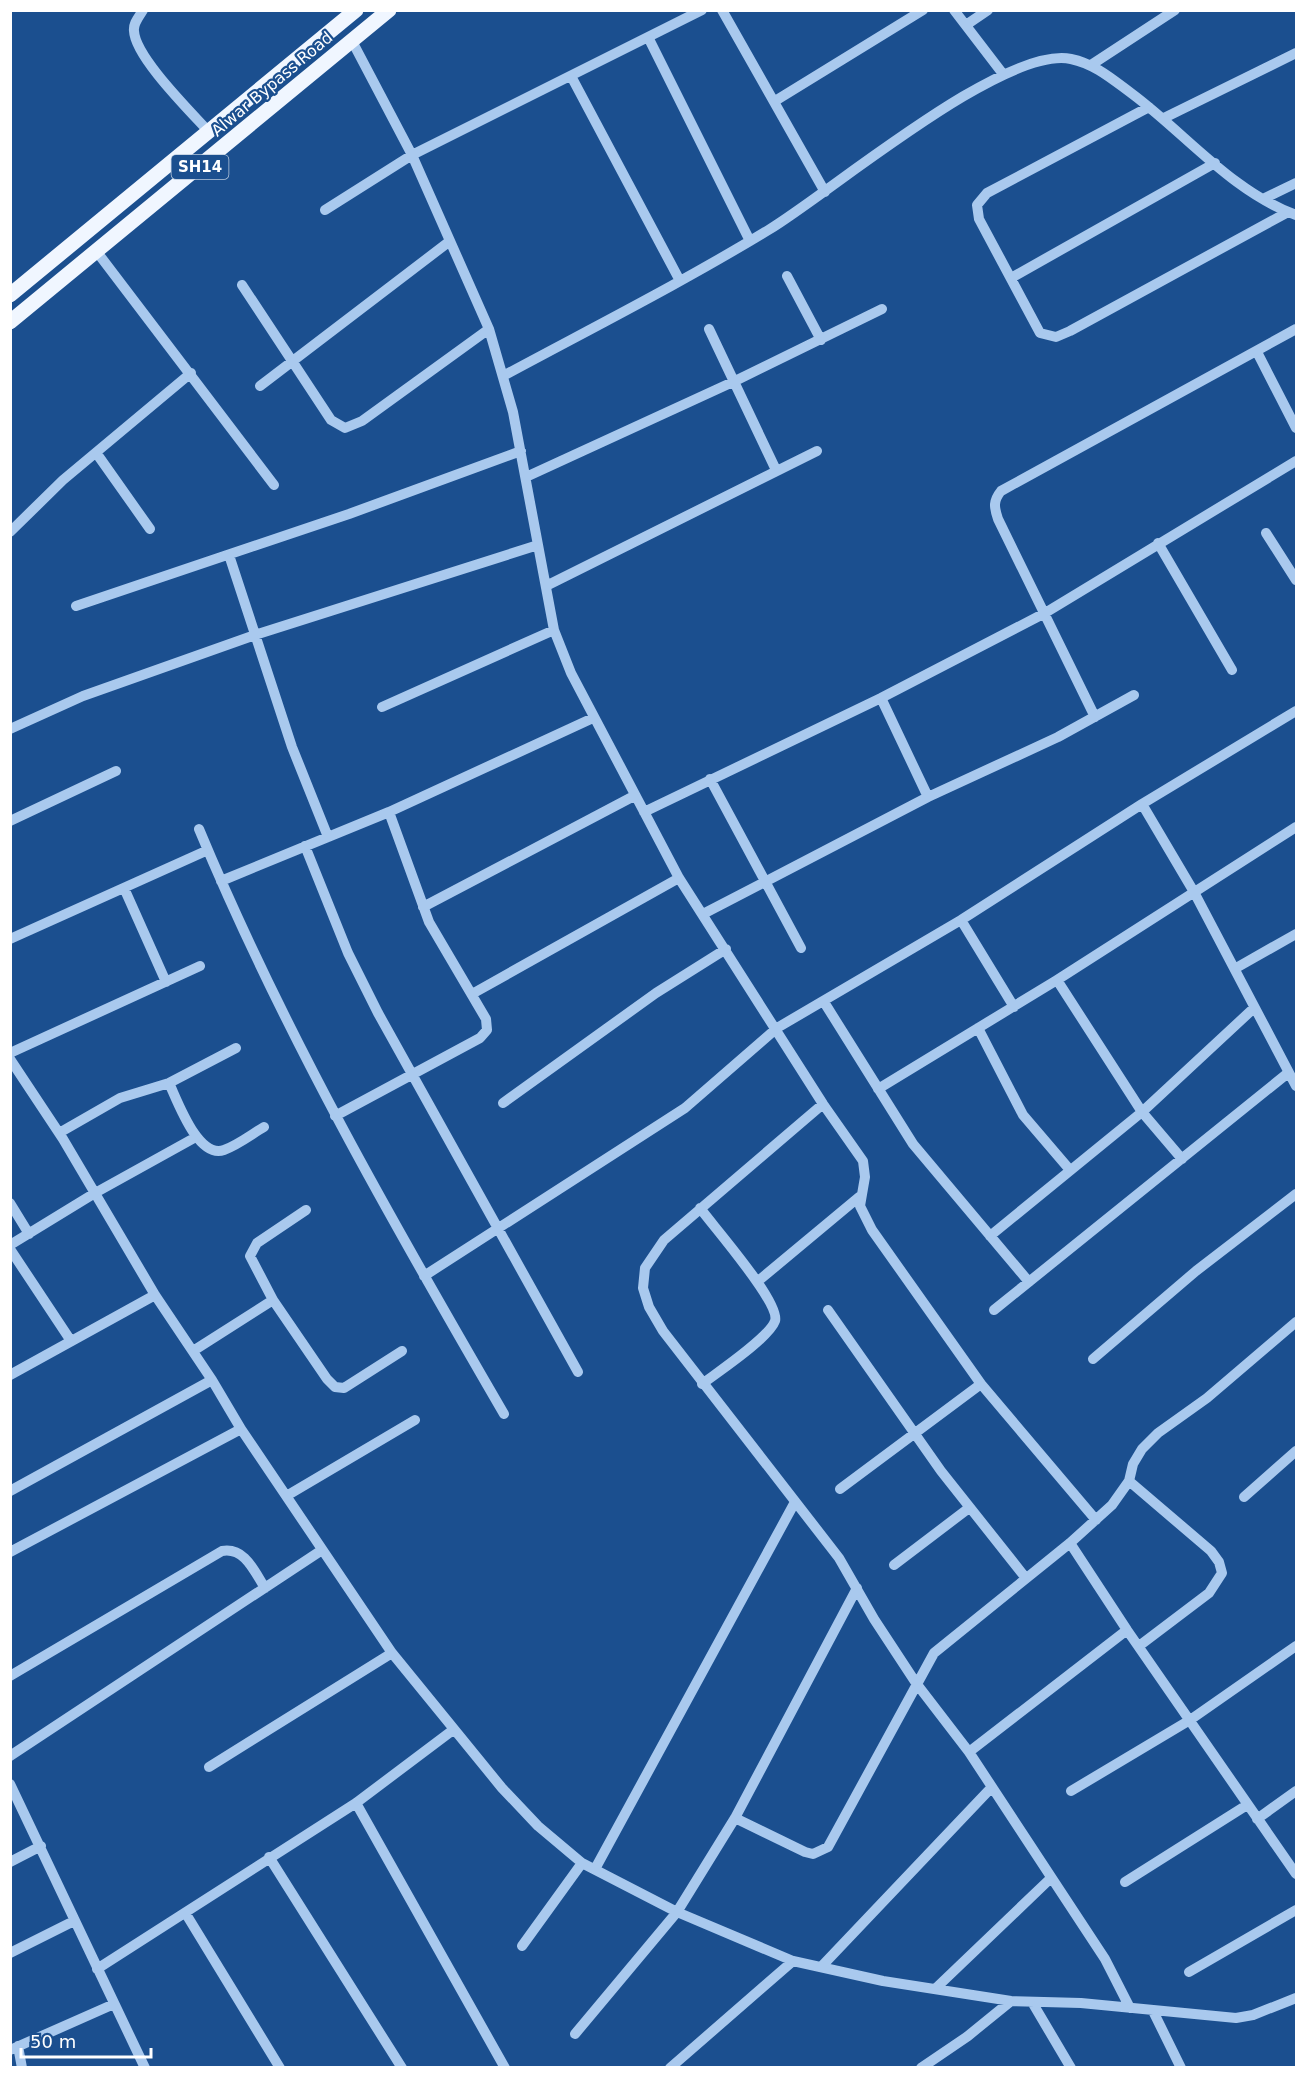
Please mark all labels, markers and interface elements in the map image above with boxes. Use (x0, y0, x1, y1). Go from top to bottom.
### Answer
street label: Alwar Bypass Road (208, 28, 336, 140)
road number: SH14 (172, 155, 228, 179)
scale bar (21, 2021, 152, 2059)
text: 50 m (30, 2031, 76, 2052)

